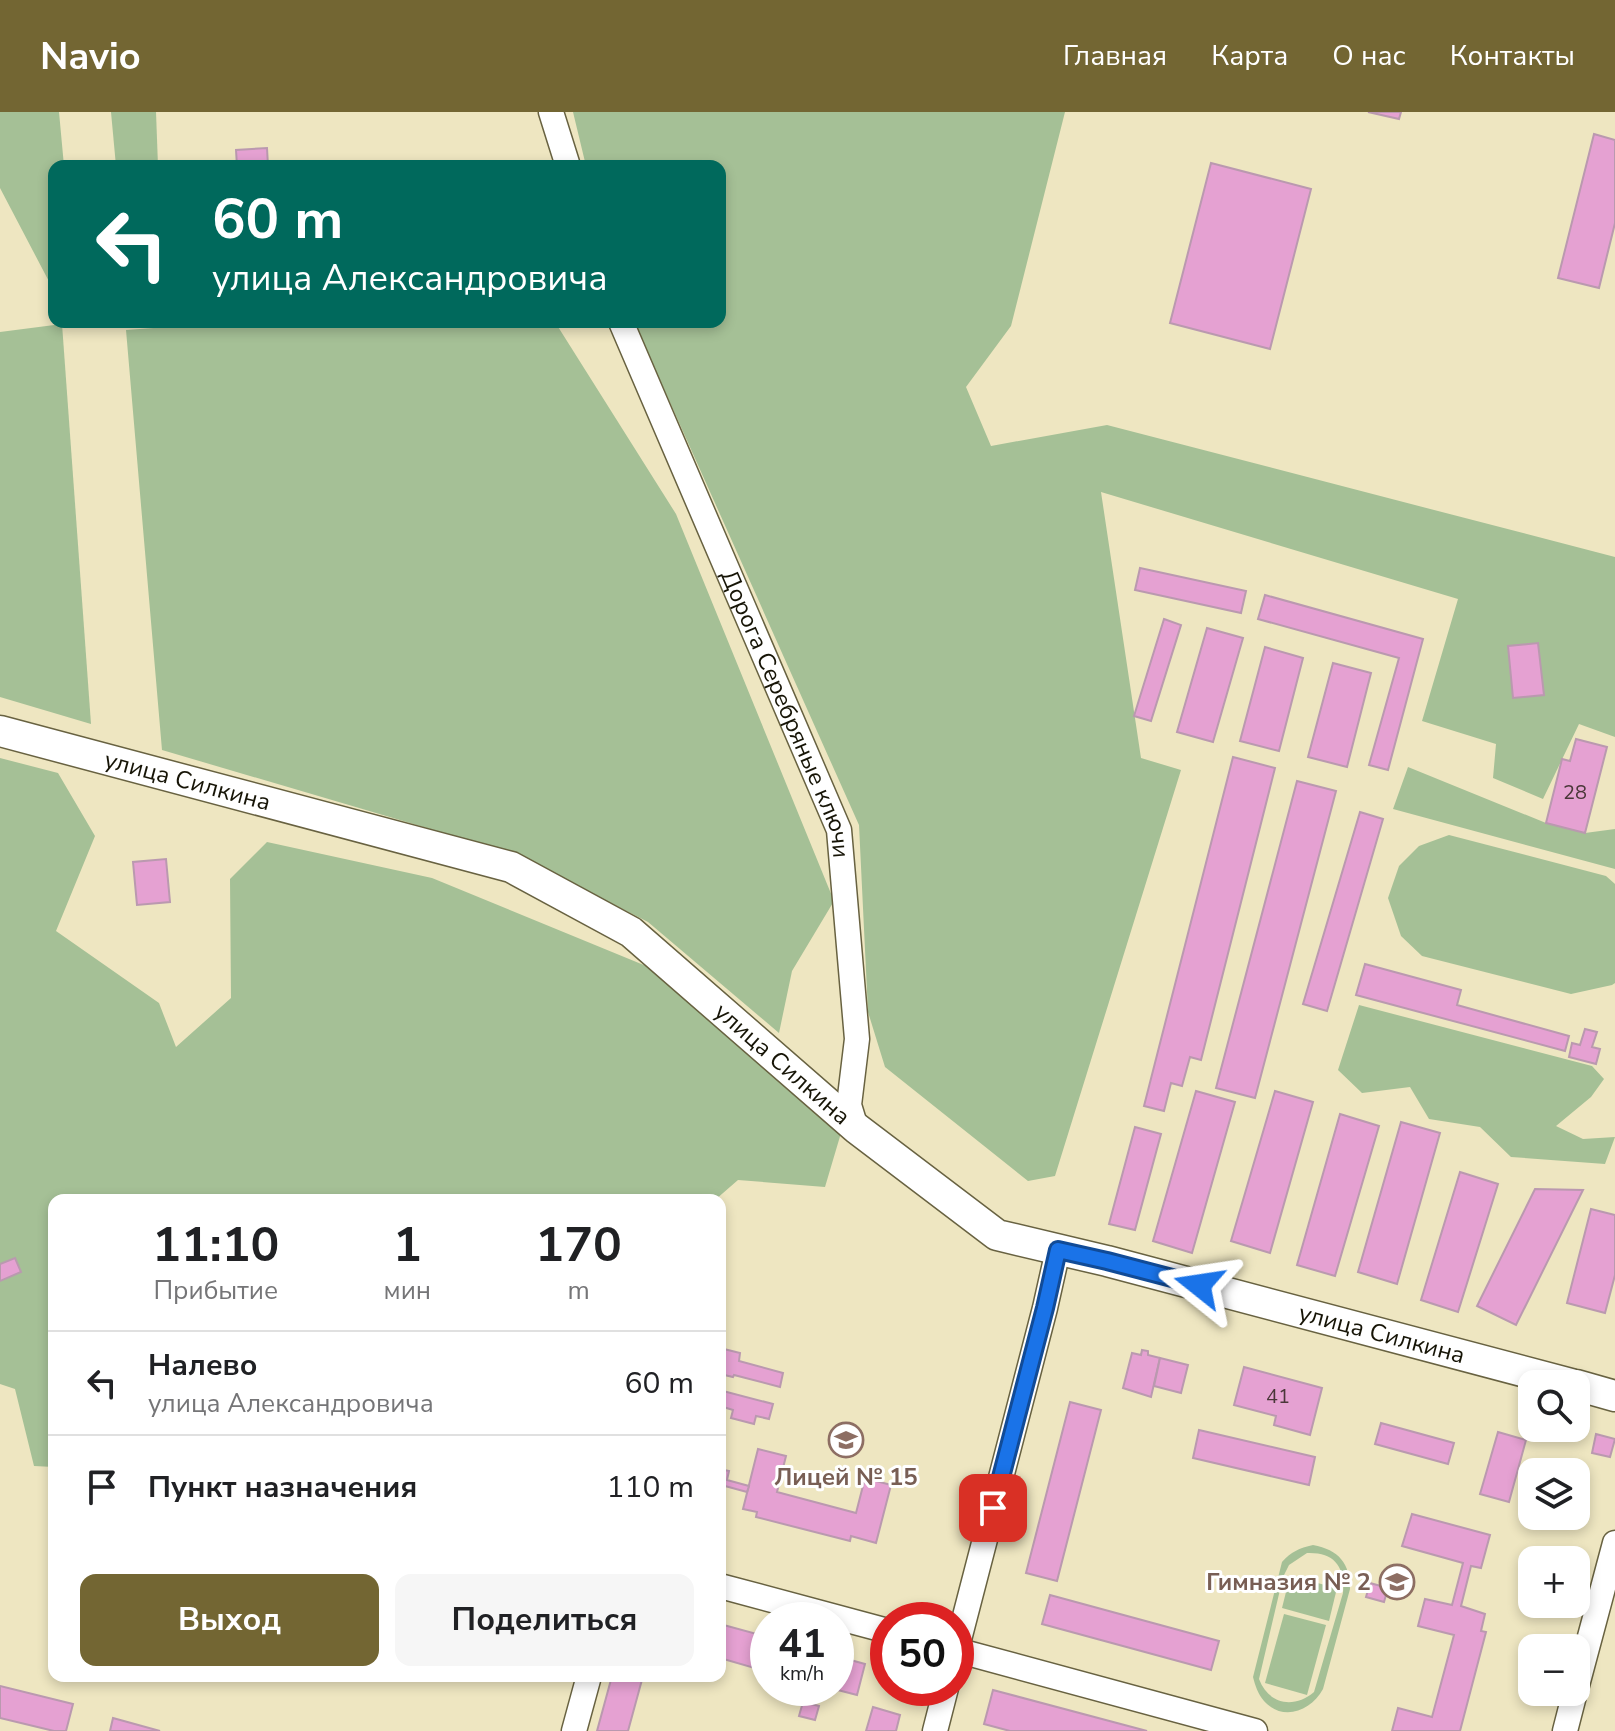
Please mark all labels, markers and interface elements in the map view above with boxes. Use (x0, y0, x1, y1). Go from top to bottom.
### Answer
text: Navio (40, 31, 141, 82)
text: Главная (1063, 37, 1167, 75)
text: Карта (1211, 37, 1288, 75)
text: О нас (1332, 37, 1406, 75)
text: Контакты (1450, 37, 1575, 75)
text: 60 m (212, 181, 343, 258)
icon: left (80, 192, 184, 296)
text: улица Александровича (212, 254, 608, 303)
street label: Дорога Серебряные ключи (713, 565, 857, 859)
street label: улица Силкина (101, 743, 274, 818)
house number: 28 (1563, 779, 1587, 806)
street label: улица Силкина (707, 996, 857, 1132)
text: 11:10 (152, 1212, 279, 1278)
text: 1 (393, 1212, 422, 1278)
text: 170 (535, 1212, 622, 1278)
position arrow (1157, 1243, 1241, 1327)
text: Прибытие (153, 1273, 278, 1308)
text: мин (384, 1273, 431, 1308)
text: m (567, 1273, 590, 1308)
street label: улица Силкина (1295, 1297, 1468, 1371)
text: Налево (148, 1345, 257, 1386)
icon: left (80, 1361, 124, 1405)
text: 60 m (625, 1363, 694, 1404)
map controls (1518, 1370, 1590, 1706)
button: search (1518, 1370, 1590, 1442)
house number: 41 (1266, 1383, 1290, 1410)
text: улица Александровича (148, 1386, 434, 1421)
school or university icon: Лицей № 15 (827, 1421, 865, 1459)
button: layers (1518, 1458, 1590, 1530)
place label: Лицей № 15 (774, 1461, 918, 1493)
icon: arrive (80, 1465, 124, 1509)
text: Пункт назначения (148, 1467, 417, 1508)
text: 110 m (607, 1467, 694, 1508)
pin (959, 1474, 1027, 1542)
icon: arrive (971, 1486, 1015, 1530)
button: + (1518, 1546, 1590, 1618)
school or university icon: Гимназия № 2 (1378, 1563, 1416, 1601)
place label: Гимназия № 2 (1206, 1566, 1371, 1598)
button: Выход (80, 1574, 379, 1666)
button: Поделиться (395, 1574, 694, 1666)
speed limit sign: 50 (870, 1602, 974, 1706)
text: 41 (778, 1617, 826, 1671)
button: − (1518, 1634, 1590, 1706)
text: km/h (780, 1660, 824, 1687)

